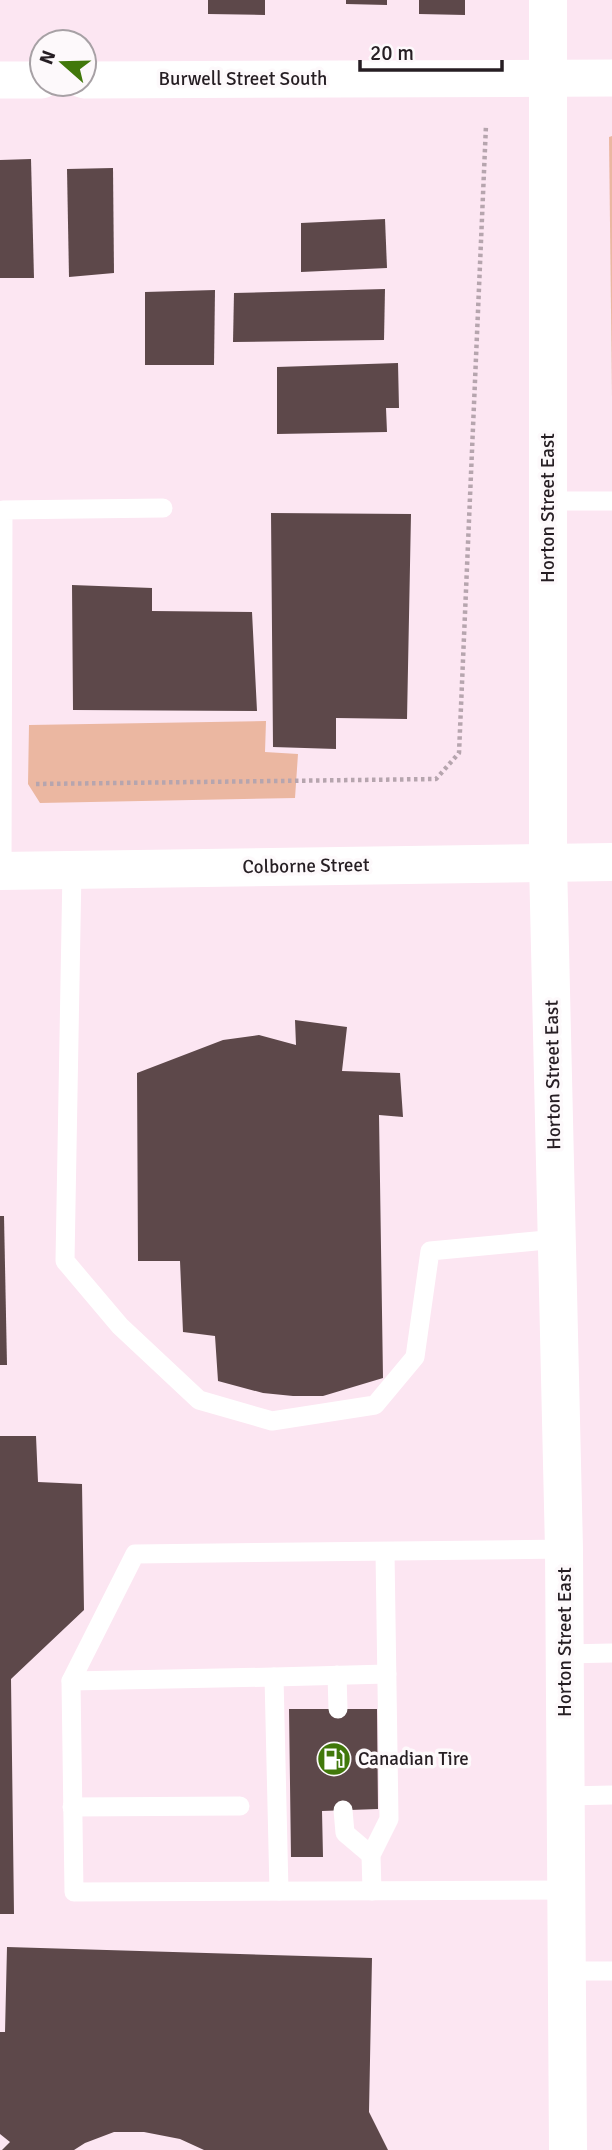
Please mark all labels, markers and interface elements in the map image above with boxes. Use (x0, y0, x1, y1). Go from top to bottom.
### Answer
north arrow (28, 28, 98, 98)
scale bar (360, 28, 502, 72)
text: 20 m (370, 40, 414, 66)
text: N (34, 47, 62, 68)
street label: Burwell Street South (159, 67, 327, 91)
street label: Horton Street East (536, 433, 560, 583)
street label: Colborne Street (242, 853, 370, 879)
street label: Horton Street East (540, 1000, 566, 1150)
street label: Horton Street East (553, 1567, 577, 1717)
fuel station icon: Canadian Tire (315, 1740, 353, 1778)
place label: Canadian Tire (358, 1747, 469, 1771)

